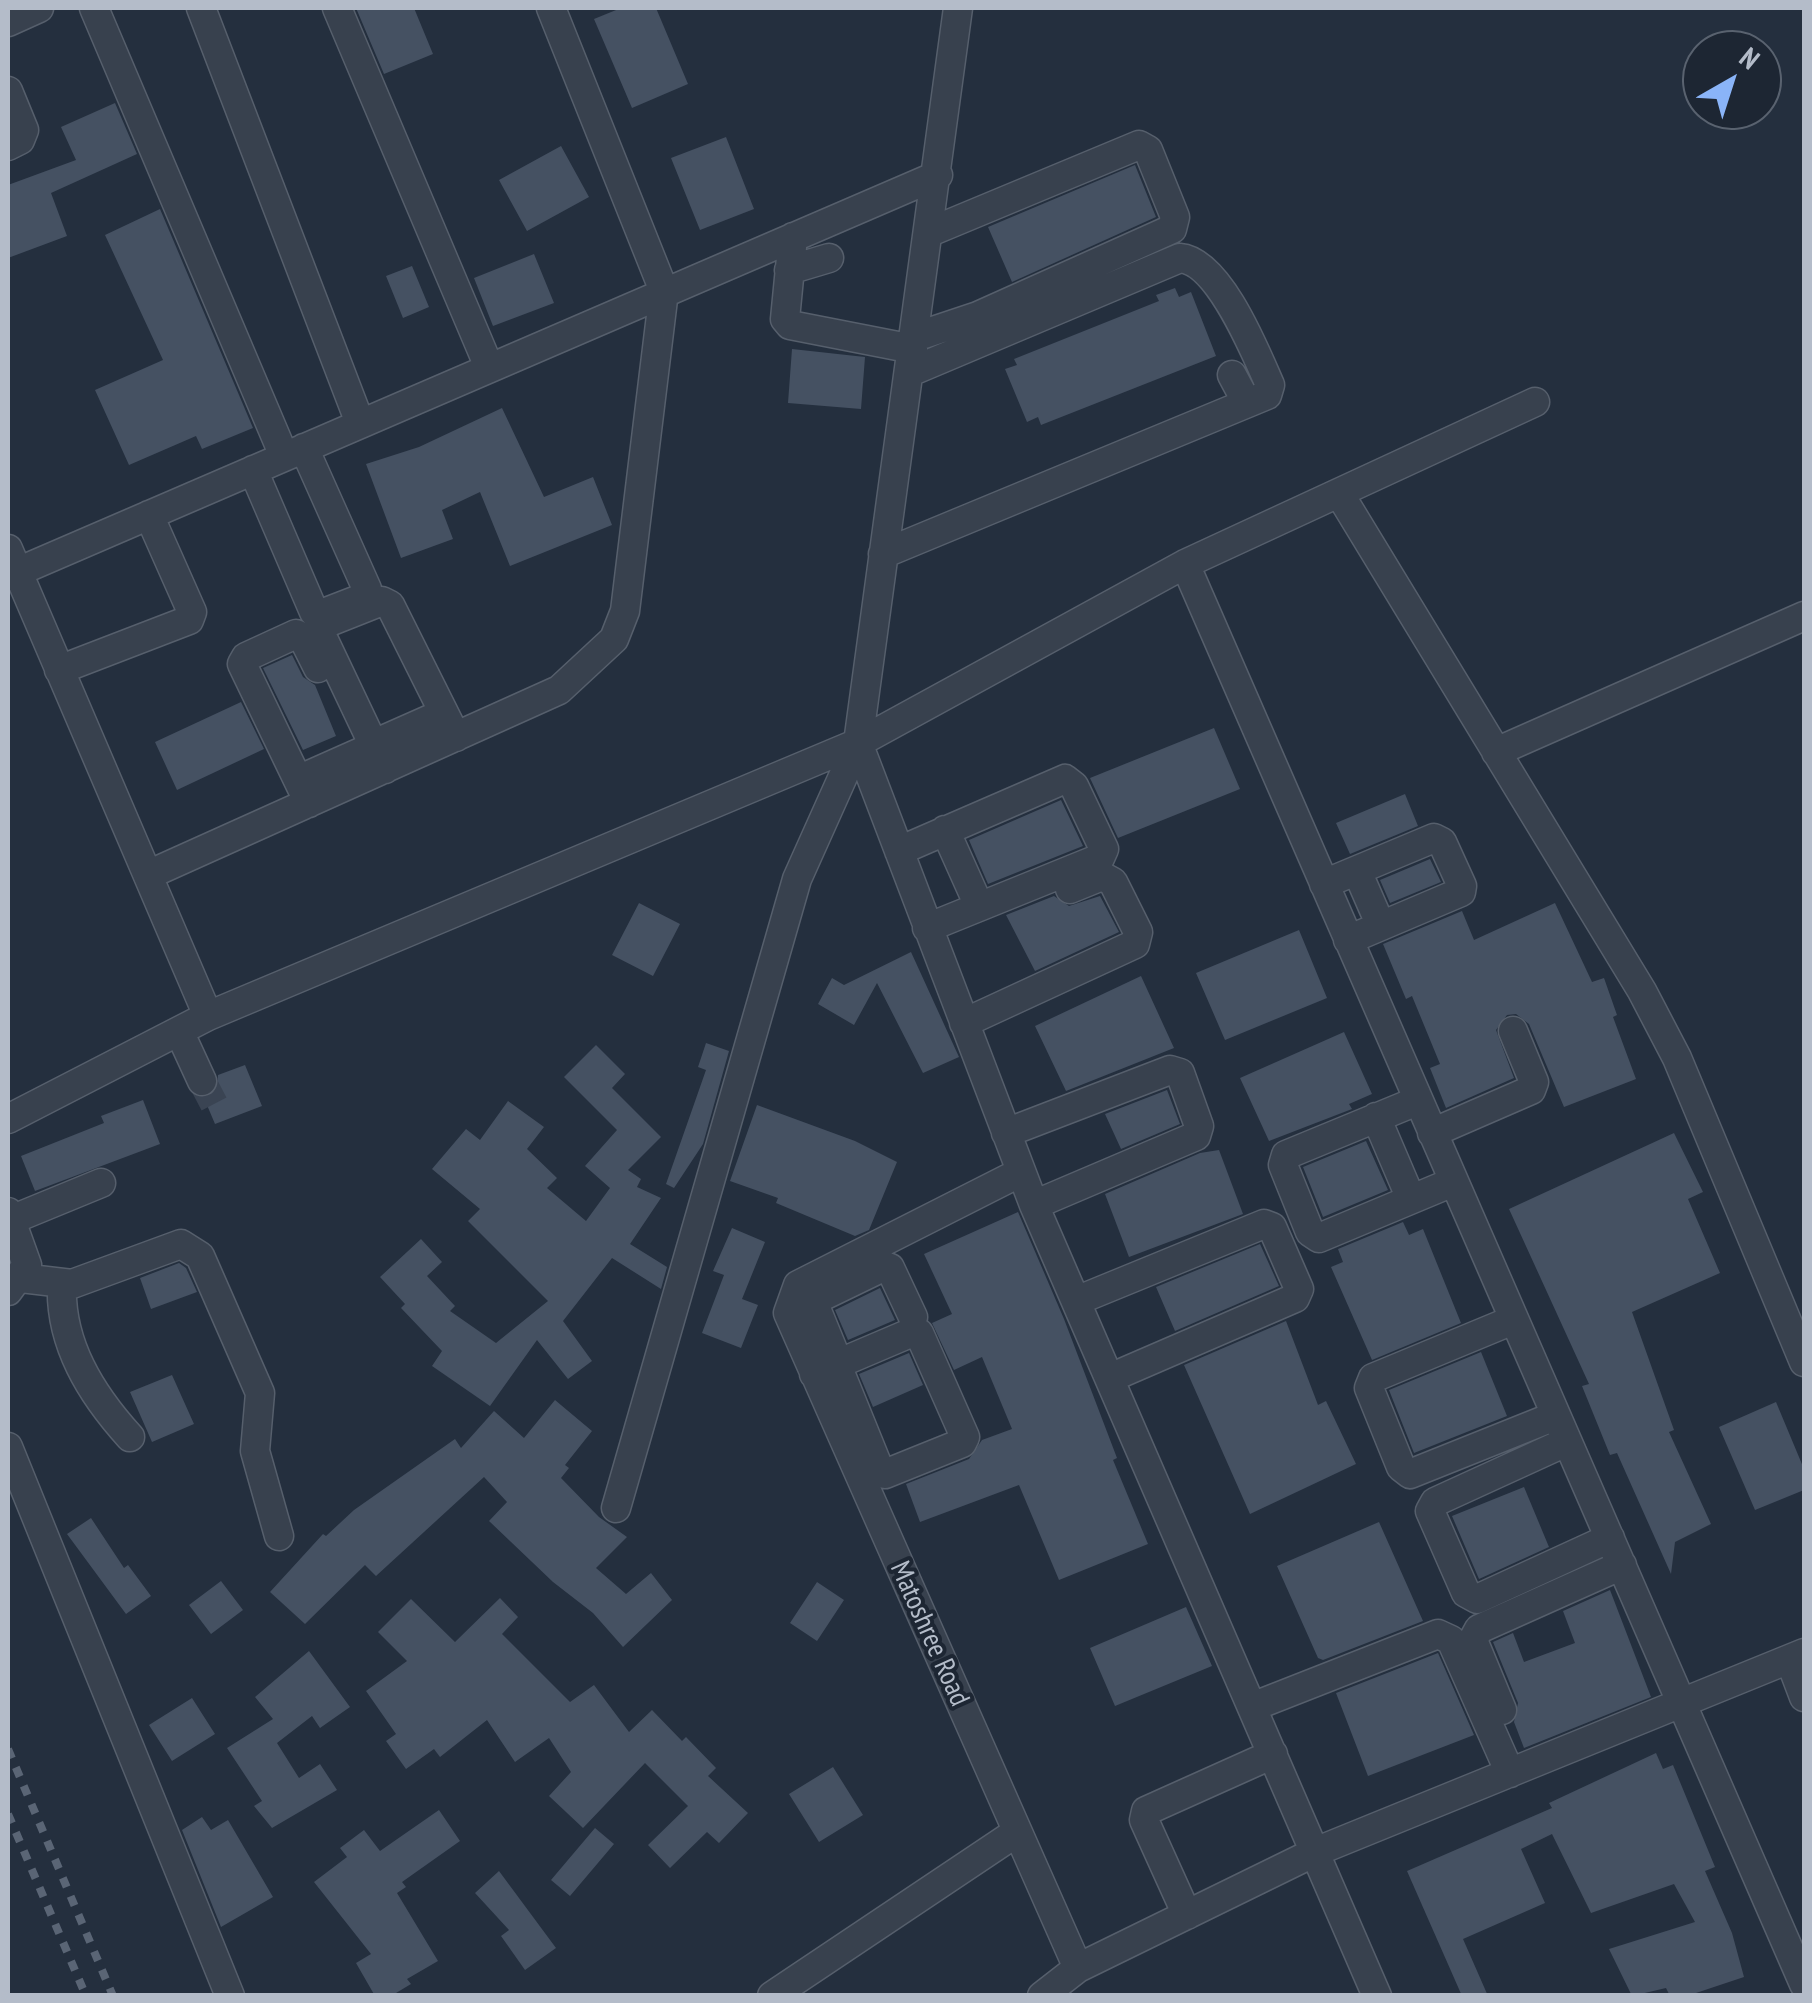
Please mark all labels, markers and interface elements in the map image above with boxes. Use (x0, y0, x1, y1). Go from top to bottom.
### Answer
north arrow (1682, 30, 1782, 130)
text: N (1732, 39, 1767, 77)
street label: Matoshree Road (882, 1557, 976, 1711)

